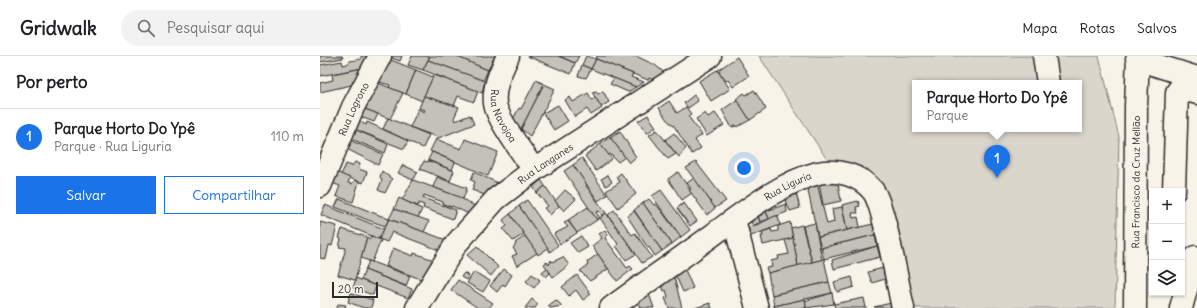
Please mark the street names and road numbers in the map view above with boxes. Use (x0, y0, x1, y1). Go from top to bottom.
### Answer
street label: Rua Logrono (335, 80, 372, 138)
street label: Rua Navojoa (488, 88, 520, 145)
street label: Rua Francisco da Cruz Mellão (1129, 115, 1142, 248)
street label: Rua Langanes (515, 140, 576, 187)
street label: Rua Liguria (762, 169, 813, 203)

